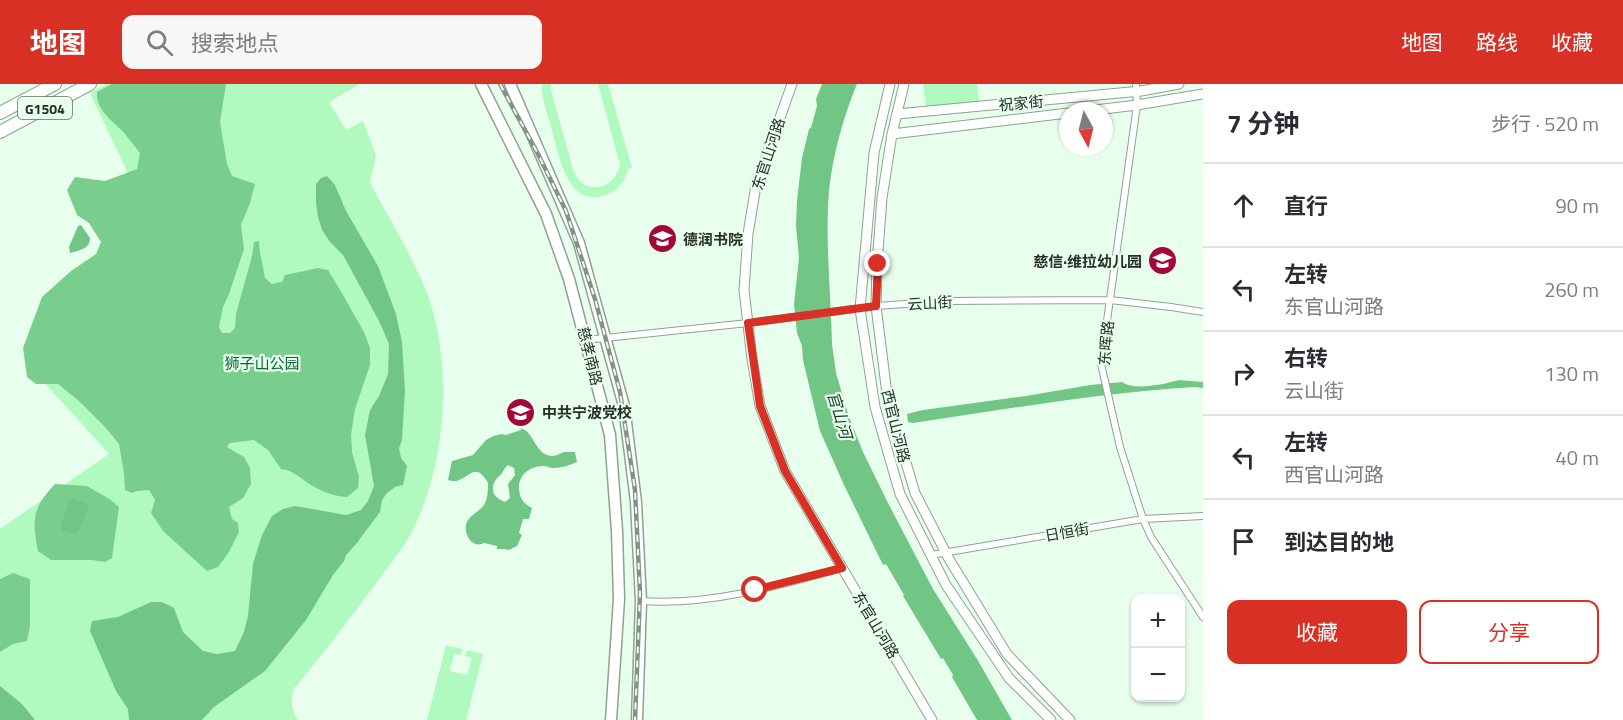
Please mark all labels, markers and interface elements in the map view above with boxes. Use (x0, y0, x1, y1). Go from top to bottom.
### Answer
search box (122, 15, 542, 69)
text: 地图 (30, 21, 86, 64)
icon: search (143, 26, 176, 59)
text: 搜索地点 (191, 26, 279, 60)
text: 地图 (1401, 26, 1443, 58)
text: 路线 (1476, 26, 1518, 58)
text: 收藏 (1551, 26, 1593, 58)
street label: 祝家街 (998, 90, 1044, 116)
road number: G1504 (18, 97, 72, 119)
north arrow (1059, 102, 1113, 156)
text: 7 分钟 (1227, 104, 1299, 143)
text: 步行 · 520 m (1491, 108, 1599, 139)
street label: 东官山河路 (745, 115, 791, 193)
icon: ahead (1227, 189, 1260, 222)
text: 直行 (1284, 189, 1328, 223)
text: 90 m (1555, 190, 1599, 221)
school or university icon: 德润书院 (646, 223, 678, 255)
place label: 德润书院 (683, 228, 743, 251)
school or university icon: 慈信·维拉幼儿园 (1147, 245, 1179, 277)
route end (864, 250, 890, 276)
place label: 慈信·维拉幼儿园 (1033, 250, 1142, 273)
text: 左转 (1284, 257, 1328, 291)
icon: left (1227, 273, 1260, 306)
text: 260 m (1544, 274, 1599, 305)
street label: 云山街 (907, 290, 953, 316)
text: 东官山河路 (1284, 291, 1384, 322)
street label: 东晖路 (1093, 320, 1119, 366)
street label: 慈孝南路 (572, 324, 608, 388)
text: 右转 (1284, 341, 1328, 375)
park label: 狮子山公园 (224, 352, 300, 375)
icon: right (1227, 357, 1260, 390)
text: 130 m (1544, 358, 1599, 389)
text: 云山街 (1284, 375, 1344, 406)
street label: 西官山河路 (876, 387, 916, 465)
water label: 官山河 (822, 389, 859, 444)
school or university icon: 中共宁波党校 (505, 396, 537, 428)
place label: 中共宁波党校 (542, 401, 632, 424)
text: 左转 (1284, 425, 1328, 459)
icon: left (1227, 441, 1260, 474)
text: 40 m (1555, 442, 1599, 473)
text: 西官山河路 (1284, 459, 1384, 490)
street label: 日恒街 (1043, 517, 1091, 547)
icon: arrive (1227, 525, 1260, 558)
text: 到达目的地 (1284, 525, 1394, 559)
route start (741, 576, 767, 602)
street label: 东官山河路 (847, 587, 905, 663)
map controls (1131, 594, 1185, 702)
button: + (1131, 594, 1185, 648)
button: 收藏 (1227, 600, 1407, 664)
button: 分享 (1419, 600, 1599, 664)
button: − (1131, 648, 1185, 702)

